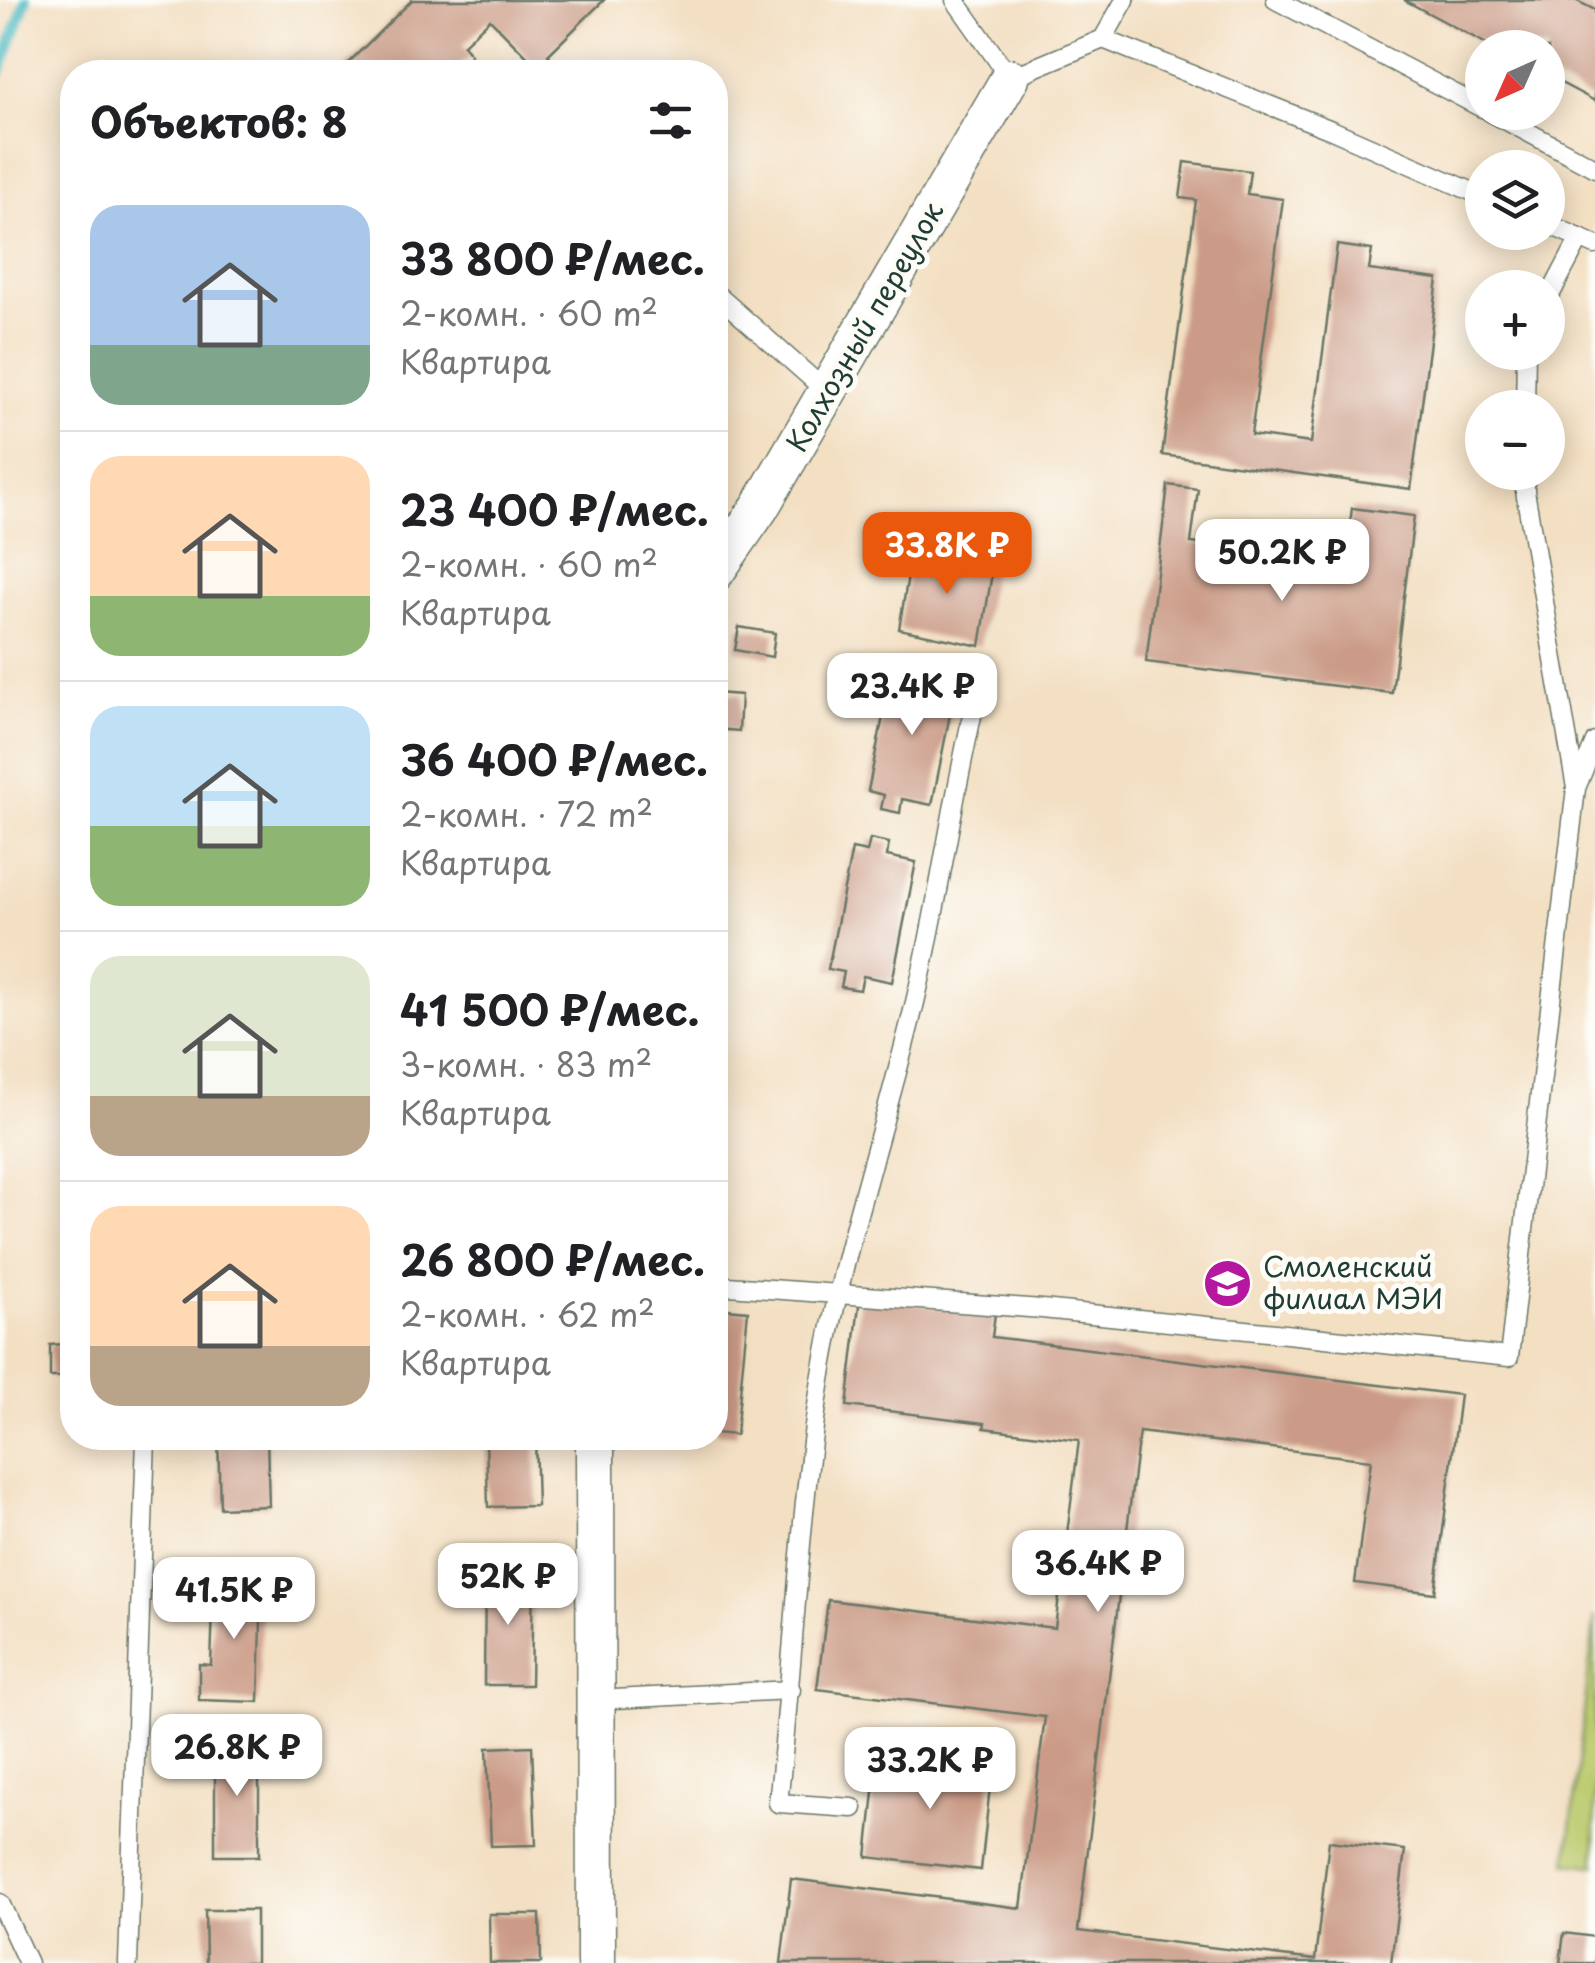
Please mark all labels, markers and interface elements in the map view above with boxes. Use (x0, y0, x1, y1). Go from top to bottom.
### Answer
north arrow (1465, 30, 1565, 130)
map controls (1465, 30, 1565, 490)
text: Объектов: 8 (90, 89, 348, 152)
icon: filters (643, 93, 698, 148)
button: layers (1465, 150, 1565, 250)
street label: Колхозный переулок (774, 193, 953, 459)
text: 33 800 ₽/мес. (400, 226, 705, 289)
icon: home (170, 245, 290, 365)
button: + (1465, 270, 1565, 370)
text: 2-комн. · 60 m² (400, 289, 658, 337)
text: Квартира (400, 337, 551, 385)
button: − (1465, 390, 1565, 490)
text: 23 400 ₽/мес. (400, 477, 709, 540)
icon: home (170, 496, 290, 616)
pin: 33.8K ₽ (855, 512, 1039, 597)
pin: 50.2K ₽ (1190, 519, 1374, 604)
text: 33.8K ₽ (885, 520, 1009, 568)
text: 50.2K ₽ (1217, 527, 1347, 575)
text: 2-комн. · 60 m² (400, 540, 658, 588)
text: Квартира (400, 588, 551, 636)
pin: 23.4K ₽ (820, 653, 1004, 738)
text: 23.4K ₽ (849, 661, 975, 709)
text: 36 400 ₽/мес. (400, 727, 708, 790)
icon: home (170, 746, 290, 866)
text: 2-комн. · 72 m² (400, 790, 653, 838)
text: Квартира (400, 838, 551, 886)
text: 41 500 ₽/мес. (400, 977, 700, 1040)
icon: home (170, 996, 290, 1116)
text: 3-комн. · 83 m² (400, 1040, 652, 1088)
text: Квартира (400, 1088, 551, 1136)
text: 26 800 ₽/мес. (400, 1227, 705, 1290)
place label: Смоленский филиал МЭИ (1263, 1244, 1443, 1319)
icon: home (170, 1246, 290, 1366)
school or university icon: Смоленский филиал МЭИ (1202, 1257, 1254, 1309)
text: 2-комн. · 62 m² (400, 1290, 655, 1338)
text: Квартира (400, 1338, 551, 1386)
pin: 36.4K ₽ (1006, 1530, 1190, 1615)
text: 36.4K ₽ (1034, 1538, 1162, 1586)
pin: 52K ₽ (438, 1543, 578, 1628)
text: 52K ₽ (460, 1551, 556, 1599)
pin: 41.5K ₽ (142, 1557, 326, 1642)
text: 41.5K ₽ (175, 1565, 293, 1613)
pin: 26.8K ₽ (145, 1714, 329, 1799)
text: 26.8K ₽ (173, 1722, 301, 1770)
pin: 33.2K ₽ (838, 1727, 1022, 1812)
text: 33.2K ₽ (867, 1735, 993, 1783)

